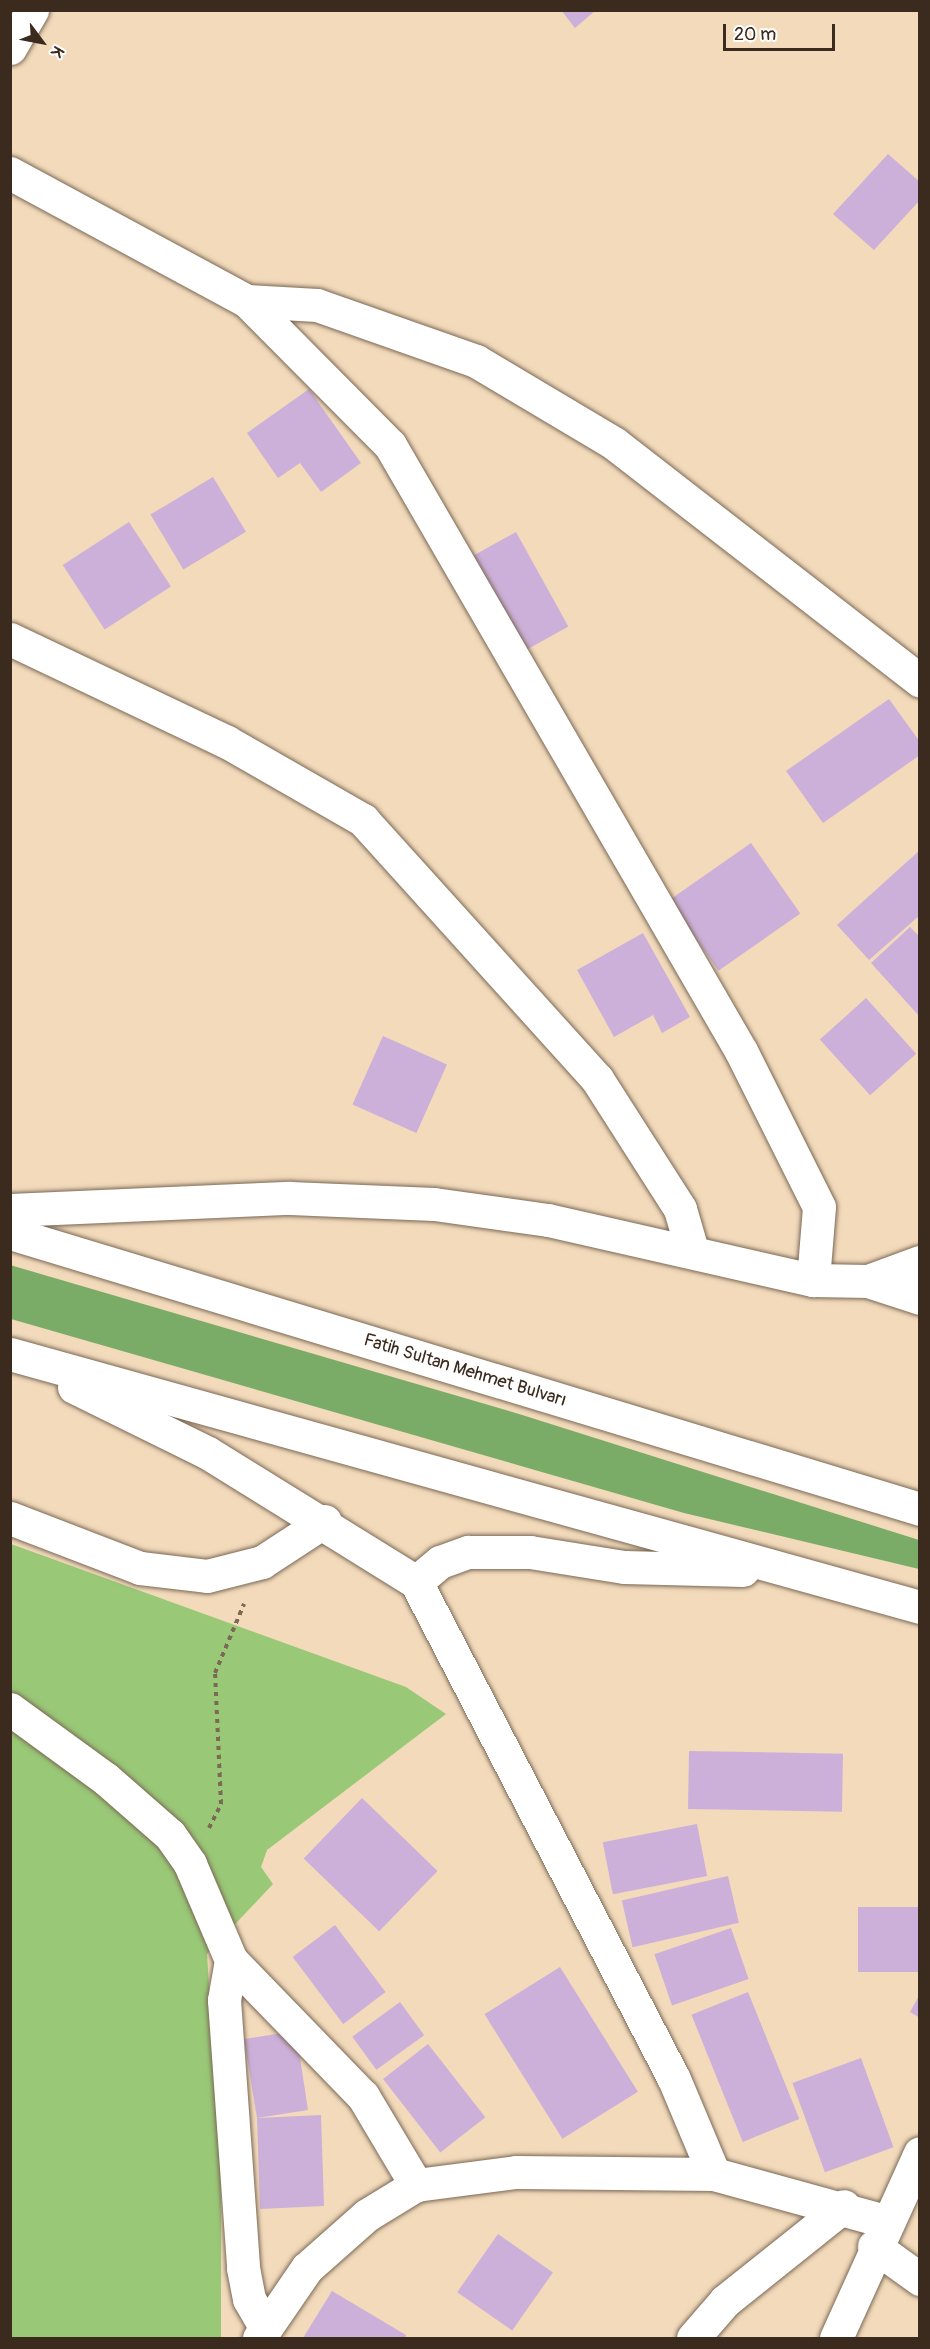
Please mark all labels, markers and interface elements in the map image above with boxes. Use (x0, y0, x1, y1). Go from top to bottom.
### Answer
north arrow (12, 12, 72, 72)
scale bar (726, 12, 838, 50)
text: 20 m (734, 23, 776, 46)
text: K (46, 42, 68, 61)
street label: Fatih Sultan Mehmet Bulvarı (361, 1330, 569, 1412)

